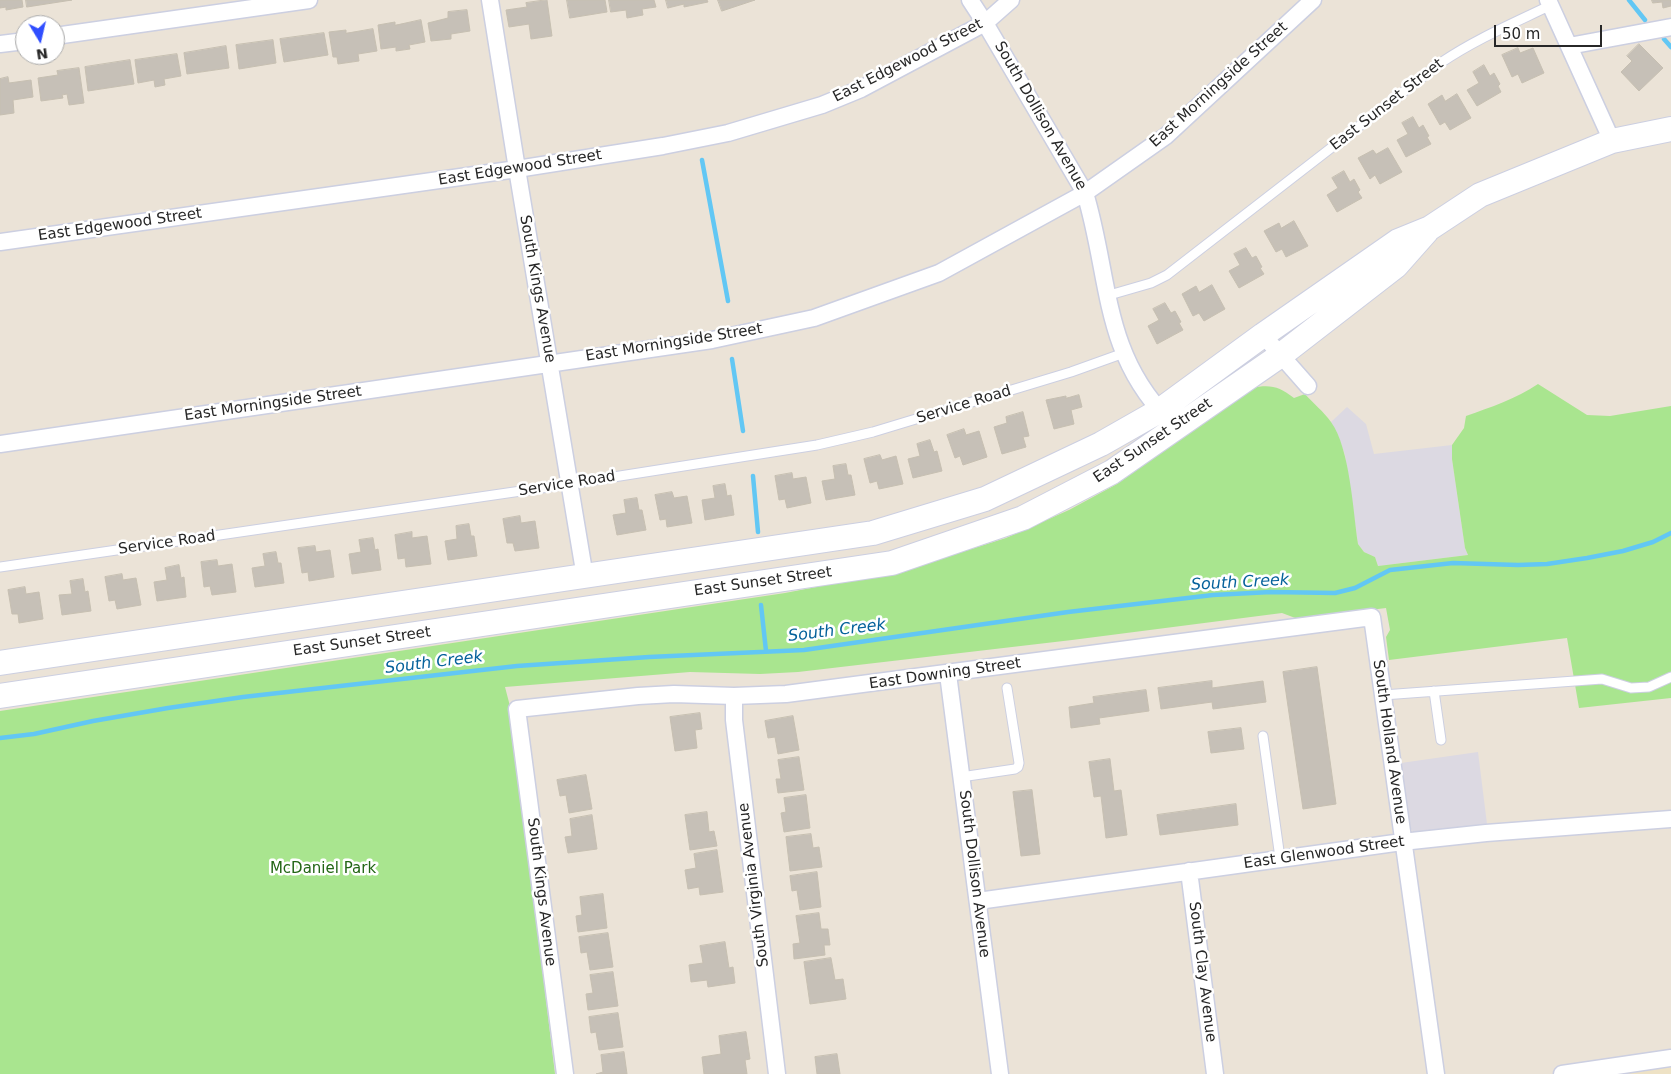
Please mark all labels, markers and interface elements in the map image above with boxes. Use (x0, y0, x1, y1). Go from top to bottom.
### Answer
north arrow (15, 15, 65, 65)
street label: East Edgewood Street (830, 15, 986, 107)
scale bar (1496, 15, 1604, 47)
street label: East Morningside Street (1146, 18, 1292, 152)
text: 50 m (1502, 25, 1540, 43)
street label: South Dollison Avenue (990, 38, 1090, 194)
text: N (35, 45, 49, 63)
street label: East Sunset Street (1327, 55, 1447, 155)
street label: East Edgewood Street (437, 146, 603, 190)
street label: East Edgewood Street (37, 205, 203, 245)
street label: South Kings Avenue (515, 214, 559, 364)
street label: East Morningside Street (584, 320, 764, 366)
street label: Service Road (915, 382, 1013, 428)
street label: East Morningside Street (183, 383, 363, 425)
street label: East Sunset Street (1090, 395, 1216, 487)
street label: Service Road (517, 467, 617, 501)
street label: Service Road (117, 527, 217, 559)
street label: East Sunset Street (693, 563, 833, 601)
water label: South Creek (1190, 571, 1290, 595)
water label: South Creek (787, 615, 887, 647)
street label: East Sunset Street (292, 623, 432, 661)
water label: South Creek (384, 647, 484, 679)
street label: East Downing Street (868, 654, 1022, 694)
street label: South Holland Avenue (1369, 659, 1409, 825)
street label: South Dollison Avenue (955, 789, 993, 959)
street label: South Virginia Avenue (735, 802, 773, 968)
street label: South Kings Avenue (523, 817, 559, 967)
street label: East Glenwood Street (1242, 833, 1406, 873)
park label: McDaniel Park (270, 860, 376, 878)
street label: South Clay Avenue (1184, 901, 1220, 1043)

